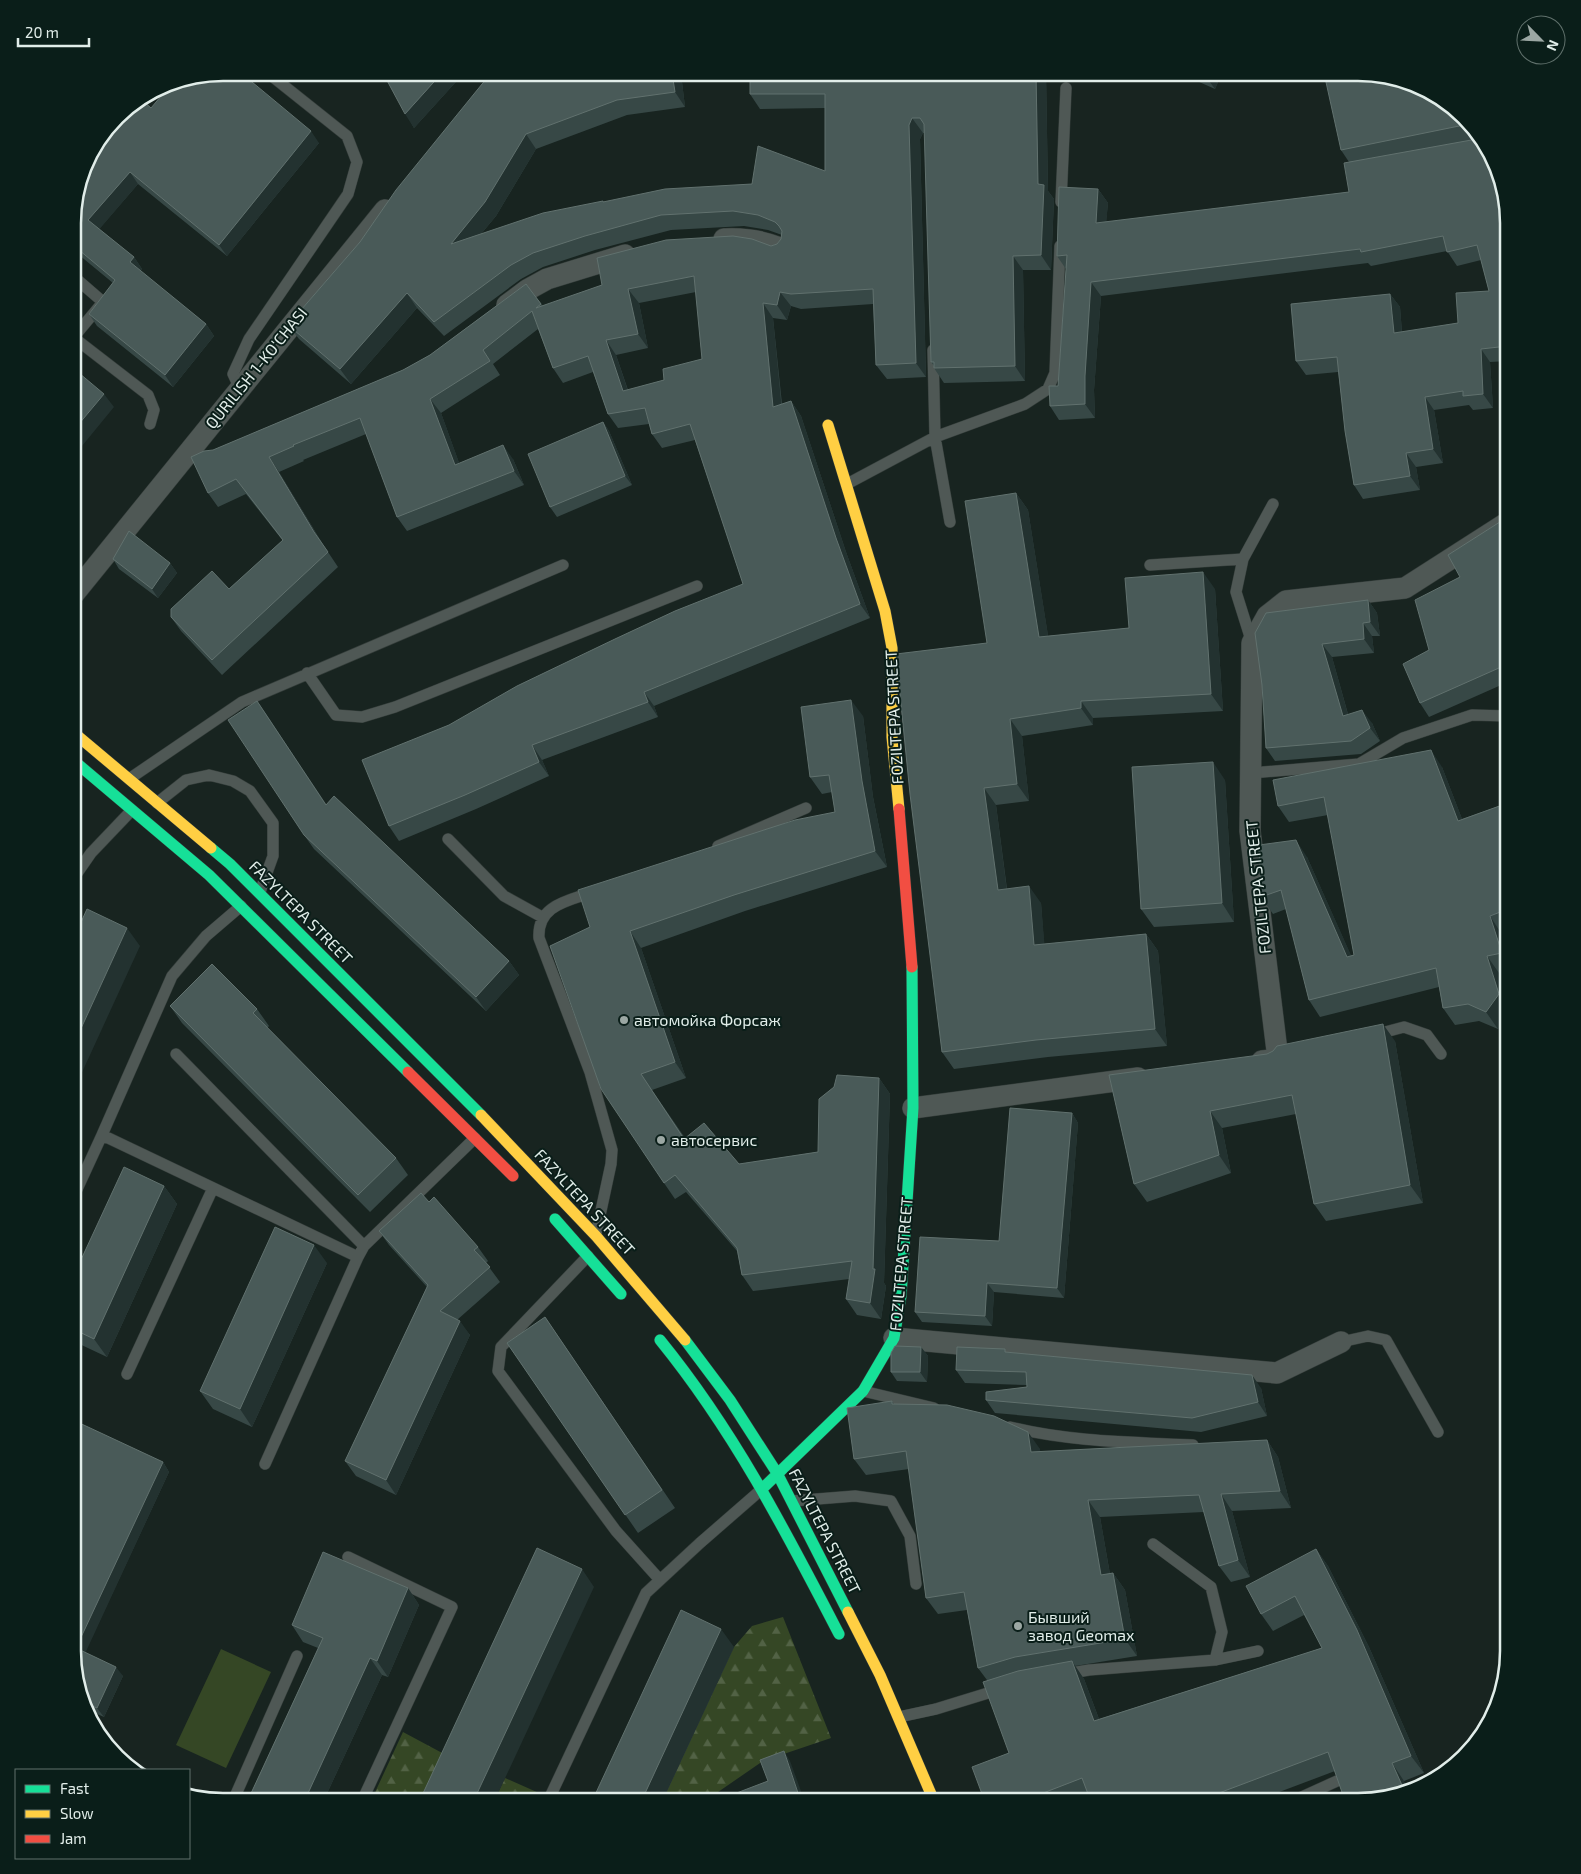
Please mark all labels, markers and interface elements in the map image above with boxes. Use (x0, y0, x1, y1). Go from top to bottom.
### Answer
scale bar (18, 15, 89, 47)
north arrow (1516, 15, 1566, 65)
text: 20 m (25, 23, 59, 41)
text: N (1544, 37, 1563, 54)
street label: QURILISH 1-KO'CHASI (201, 303, 311, 433)
street label: FOZILTEPA STREET (880, 649, 907, 785)
street label: FOZILTEPA STREET (1241, 819, 1274, 955)
street label: FAZYLTEPA STREET (246, 856, 357, 967)
place label: автомойка Форсаж (634, 1010, 781, 1029)
marker: автомойка Форсаж (618, 1014, 630, 1026)
place label: автосервис (671, 1130, 757, 1149)
marker: автосервис (655, 1134, 667, 1146)
street label: FAZYLTEPA STREET (531, 1145, 639, 1259)
street label: FOZILTEPA STREET (885, 1196, 916, 1332)
street label: FAZYLTEPA STREET (786, 1465, 865, 1597)
place label: Бывший завод Geomax (1028, 1607, 1135, 1644)
marker: Бывший завод Geomax (1012, 1620, 1024, 1632)
legend (15, 1769, 190, 1859)
text: Fast (60, 1779, 90, 1797)
text: Slow (60, 1804, 94, 1822)
text: Jam (60, 1829, 86, 1847)

